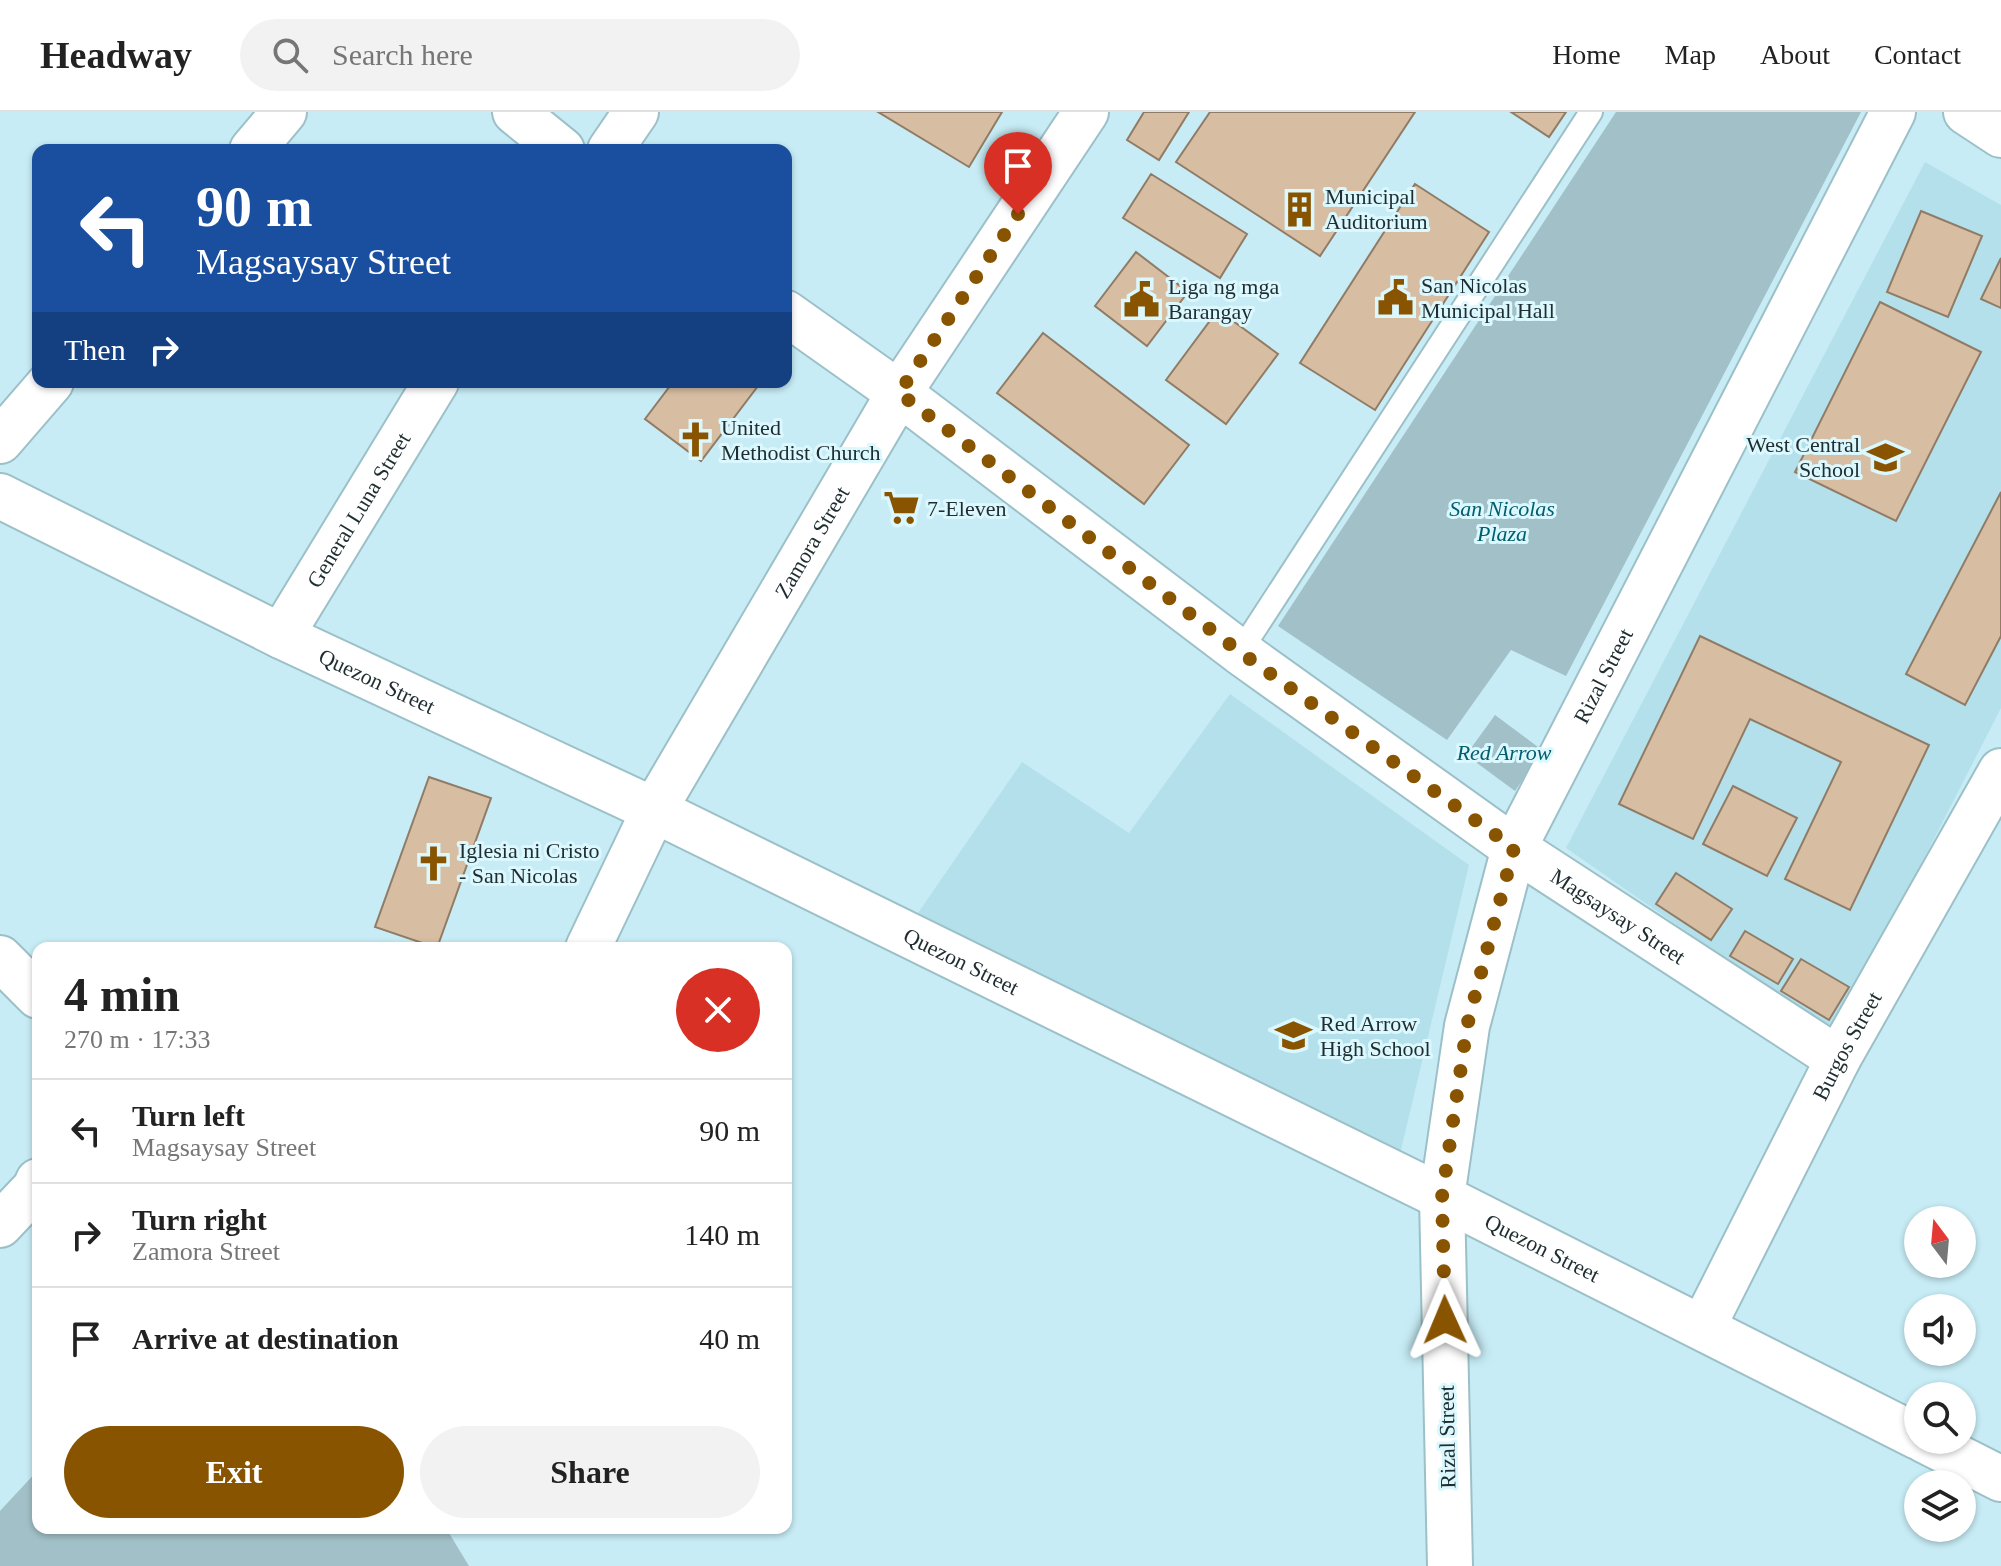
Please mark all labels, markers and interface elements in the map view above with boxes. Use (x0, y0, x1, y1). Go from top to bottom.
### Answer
search box (240, 19, 800, 91)
icon: search (268, 33, 312, 77)
text: Headway (40, 34, 192, 76)
text: Search here (332, 38, 473, 71)
text: Home (1552, 39, 1621, 70)
text: Map (1665, 39, 1716, 70)
text: About (1760, 39, 1830, 70)
text: Contact (1874, 39, 1961, 70)
pin (984, 132, 1052, 214)
icon: arrive (996, 144, 1040, 188)
icon: left (64, 176, 168, 280)
text: 90 m (196, 176, 313, 238)
place label: Municipal Auditorium (1325, 184, 1428, 234)
building icon: Municipal Auditorium (1280, 190, 1318, 228)
text: Magsaysay Street (196, 242, 451, 282)
place label: San Nicolas Municipal Hall (1421, 273, 1555, 323)
place label: Liga ng mga Barangay (1168, 274, 1279, 324)
public building icon: San Nicolas Municipal Hall (1376, 279, 1414, 317)
public building icon: Liga ng mga Barangay (1123, 280, 1161, 318)
icon: right (142, 328, 186, 372)
text: Then (64, 333, 126, 366)
place label: United Methodist Church (721, 415, 881, 465)
church icon: United Methodist Church (676, 421, 714, 459)
street label: General Luna Street (301, 428, 415, 592)
place label: West Central School (1746, 432, 1860, 482)
school or university icon: West Central School (1867, 438, 1905, 476)
street label: Zamora Street (769, 481, 854, 602)
supermarket icon: 7-Eleven (882, 489, 920, 527)
place label: 7-Eleven (927, 496, 1006, 521)
park label: San Nicolas Plaza (1449, 496, 1555, 546)
street label: Rizal Street (1568, 624, 1638, 727)
street label: Quezon Street (315, 643, 439, 719)
park label: Red Arrow (1456, 740, 1552, 765)
place label: Iglesia ni Cristo - San Nicolas (459, 838, 600, 888)
church icon: Iglesia ni Cristo - San Nicolas (414, 844, 452, 882)
street label: Magsaysay Street (1546, 863, 1690, 969)
street label: Quezon Street (900, 922, 1023, 1000)
text: 4 min (64, 968, 180, 1021)
button: close (676, 968, 760, 1052)
street label: Burgos Street (1807, 987, 1886, 1104)
place label: Red Arrow High School (1320, 1011, 1431, 1061)
school or university icon: Red Arrow High School (1275, 1017, 1313, 1055)
text: 270 m · 17:33 (64, 1025, 211, 1054)
text: Turn left (132, 1099, 245, 1132)
icon: left (64, 1109, 108, 1153)
text: 90 m (699, 1114, 760, 1147)
text: Magsaysay Street (132, 1133, 316, 1162)
text: Turn right (132, 1203, 267, 1236)
north arrow (1904, 1206, 1976, 1278)
map controls (1904, 1206, 1976, 1542)
street label: Quezon Street (1481, 1208, 1604, 1287)
icon: right (64, 1213, 108, 1257)
text: 140 m (684, 1218, 760, 1251)
text: Zamora Street (132, 1237, 280, 1266)
position arrow (1403, 1278, 1487, 1362)
button: sound (1904, 1294, 1976, 1366)
icon: arrive (64, 1317, 108, 1361)
text: Arrive at destination (132, 1322, 399, 1355)
text: 40 m (699, 1322, 760, 1355)
button: search (1904, 1382, 1976, 1454)
street label: Rizal Street (1434, 1385, 1460, 1489)
button: Exit (64, 1426, 404, 1518)
button: Share (420, 1426, 760, 1518)
button: layers (1904, 1470, 1976, 1542)

